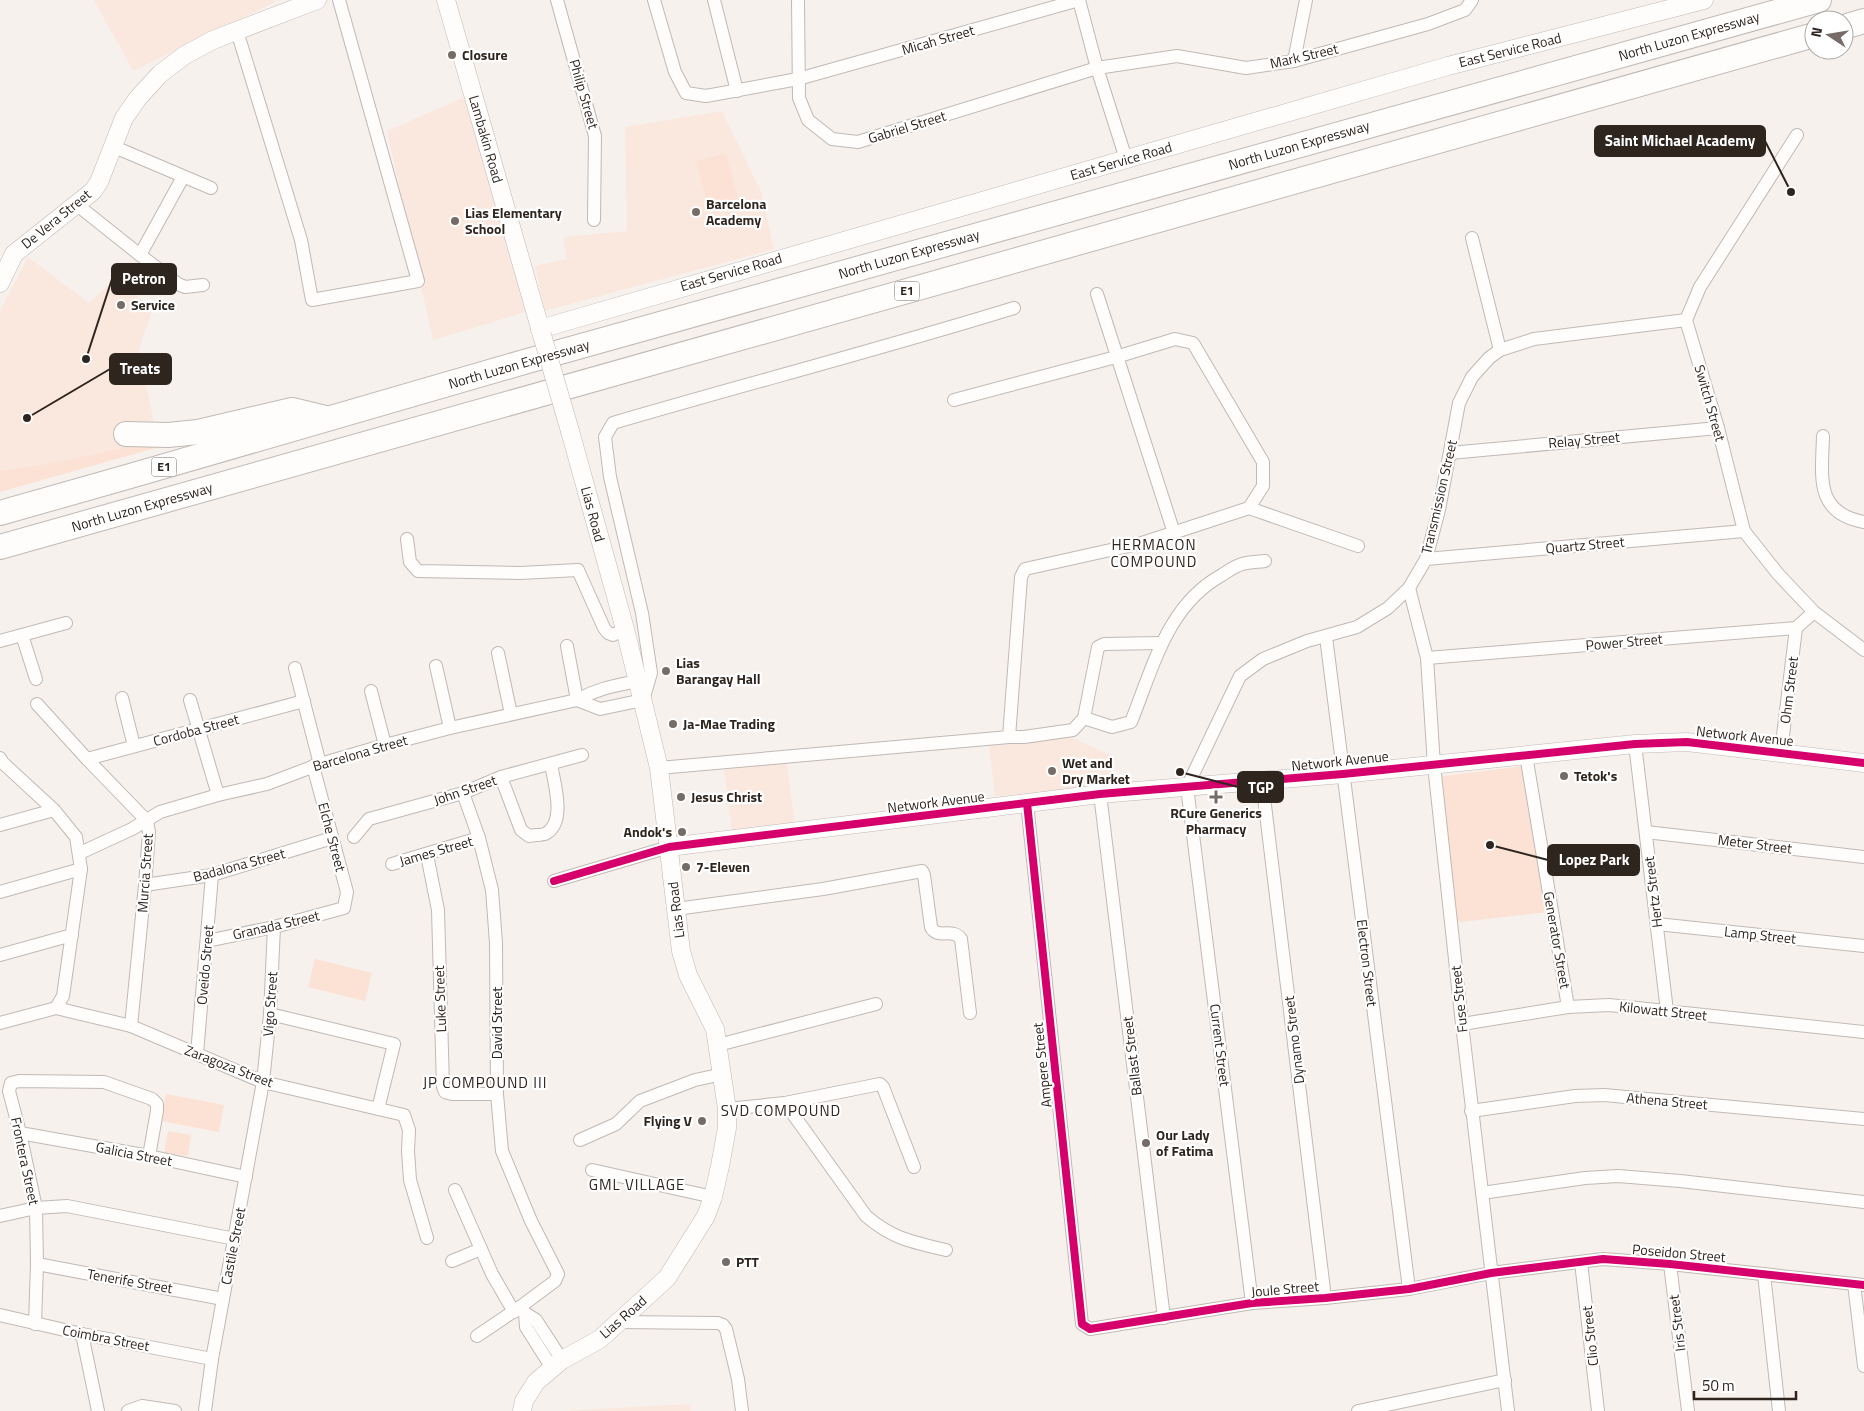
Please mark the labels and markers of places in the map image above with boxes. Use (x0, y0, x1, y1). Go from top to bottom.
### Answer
place label: Closure (462, 44, 508, 65)
marker: Closure (446, 49, 458, 61)
callout: Saint Michael Academy (1595, 126, 1765, 156)
place label: Barcelona Academy (706, 193, 766, 230)
place label: Lias Elementary School (465, 202, 562, 239)
marker: Barcelona Academy (690, 206, 702, 218)
marker: Lias Elementary School (449, 215, 461, 227)
callout: Petron (112, 264, 176, 294)
place label: Service (131, 294, 175, 315)
marker: Service (115, 299, 127, 311)
callout: Treats (110, 354, 171, 384)
place label: Lias Barangay Hall (676, 652, 761, 689)
marker: Lias Barangay Hall (660, 665, 672, 677)
place label: Ja-Mae Trading (683, 713, 776, 734)
marker: Ja-Mae Trading (667, 718, 679, 730)
place label: Wet and Dry Market (1062, 752, 1130, 789)
marker: Wet and Dry Market (1046, 765, 1058, 777)
place label: Tetok's (1574, 765, 1618, 786)
marker: Tetok's (1558, 770, 1570, 782)
callout: TGP (1238, 772, 1283, 802)
place label: Jesus Christ (691, 786, 762, 807)
marker: Jesus Christ (675, 791, 687, 803)
marker: RCure Generics Pharmacy (1210, 791, 1222, 803)
place label: RCure Generics Pharmacy (1170, 802, 1262, 839)
place label: Andok's (624, 821, 672, 842)
marker: Andok's (676, 826, 688, 838)
callout: Lopez Park (1548, 845, 1639, 875)
place label: 7-Eleven (696, 856, 750, 877)
marker: 7-Eleven (680, 861, 692, 873)
place label: Flying V (643, 1110, 693, 1131)
marker: Flying V (696, 1115, 708, 1127)
place label: Our Lady of Fatima (1156, 1124, 1213, 1161)
marker: Our Lady of Fatima (1140, 1137, 1152, 1149)
place label: PTT (736, 1251, 760, 1272)
marker: PTT (720, 1256, 732, 1268)

